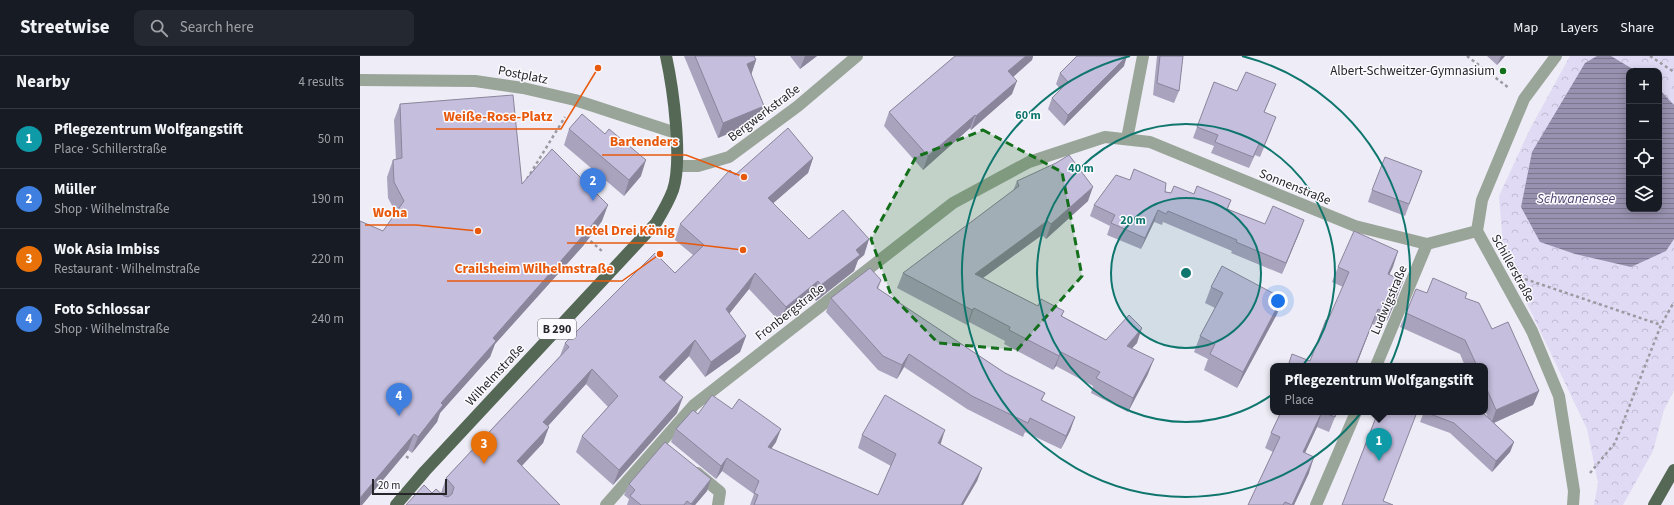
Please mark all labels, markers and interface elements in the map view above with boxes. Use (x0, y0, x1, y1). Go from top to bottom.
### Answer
search box (134, 10, 414, 46)
text: Streetwise (20, 14, 110, 41)
icon: search (148, 17, 170, 39)
text: Search here (180, 17, 254, 38)
text: Map (1513, 18, 1538, 38)
text: Layers (1560, 18, 1598, 38)
text: Share (1620, 18, 1654, 38)
street label: Postplatz (497, 61, 550, 89)
place label: Albert-Schweitzer-Gymnasium (1330, 62, 1495, 80)
marker: Albert-Schweitzer-Gymnasium (1498, 66, 1508, 76)
map controls (1626, 68, 1662, 212)
button: + (1626, 68, 1662, 104)
text: Nearby (16, 70, 70, 94)
text: 4 results (299, 73, 344, 91)
street label: Bergwerkstraße (724, 80, 804, 146)
callout: Weiße-Rose-Platz (436, 103, 561, 129)
button: − (1626, 104, 1662, 140)
text: Weiße-Rose-Platz (443, 107, 553, 127)
text: 60 m (1015, 107, 1041, 124)
text: Pflegezentrum Wolfgangstift (54, 119, 243, 140)
callout: Bartenders (602, 129, 686, 155)
text: 1 (26, 130, 32, 148)
text: 50 m (318, 130, 344, 148)
text: Bartenders (610, 132, 678, 152)
text: Place · Schillerstraße (54, 140, 167, 158)
button: locate (1626, 140, 1662, 176)
text: 40 m (1068, 160, 1094, 177)
street label: Sonnenstraße (1256, 164, 1334, 210)
pin: 2 (580, 168, 606, 201)
button: layers (1626, 176, 1662, 212)
text: Müller (54, 179, 96, 200)
water label: Schwanensee (1537, 189, 1615, 209)
text: 2 (26, 190, 32, 208)
text: 190 m (311, 190, 344, 208)
callout: Woha (365, 199, 416, 225)
text: Shop · Wilhelmstraße (54, 200, 169, 218)
text: Woha (373, 203, 407, 223)
text: 20 m (1120, 212, 1146, 229)
callout: Hotel Drei König (567, 217, 683, 243)
text: Hotel Drei König (575, 221, 675, 241)
street label: Schillerstraße (1487, 231, 1539, 305)
text: Wok Asia Imbiss (54, 239, 160, 260)
text: 3 (26, 250, 32, 268)
text: 220 m (311, 250, 344, 268)
callout: Crailsheim Wilhelmstraße (447, 255, 622, 281)
text: Crailsheim Wilhelmstraße (454, 259, 614, 279)
text: Restaurant · Wilhelmstraße (54, 260, 200, 278)
street label: Ludwigstraße (1366, 262, 1412, 338)
centre of rings (1179, 266, 1193, 280)
street label: Fronbergstraße (752, 279, 828, 345)
your location (1268, 291, 1288, 311)
text: Foto Schlossar (54, 299, 150, 320)
text: 4 (26, 310, 32, 328)
text: 240 m (311, 310, 344, 328)
road number: B 290 (538, 319, 576, 339)
text: Shop · Wilhelmstraße (54, 320, 169, 338)
street label: Wilhelmstraße (462, 340, 528, 410)
popup (1270, 363, 1488, 415)
text: Pflegezentrum Wolfgangstift (1284, 370, 1474, 391)
pin: 4 (386, 383, 412, 416)
text: Place (1284, 391, 1314, 409)
pin: 1 (1366, 428, 1392, 461)
pin: 3 (471, 431, 497, 464)
scale bar (372, 477, 447, 496)
text: 20 m (378, 478, 400, 493)

